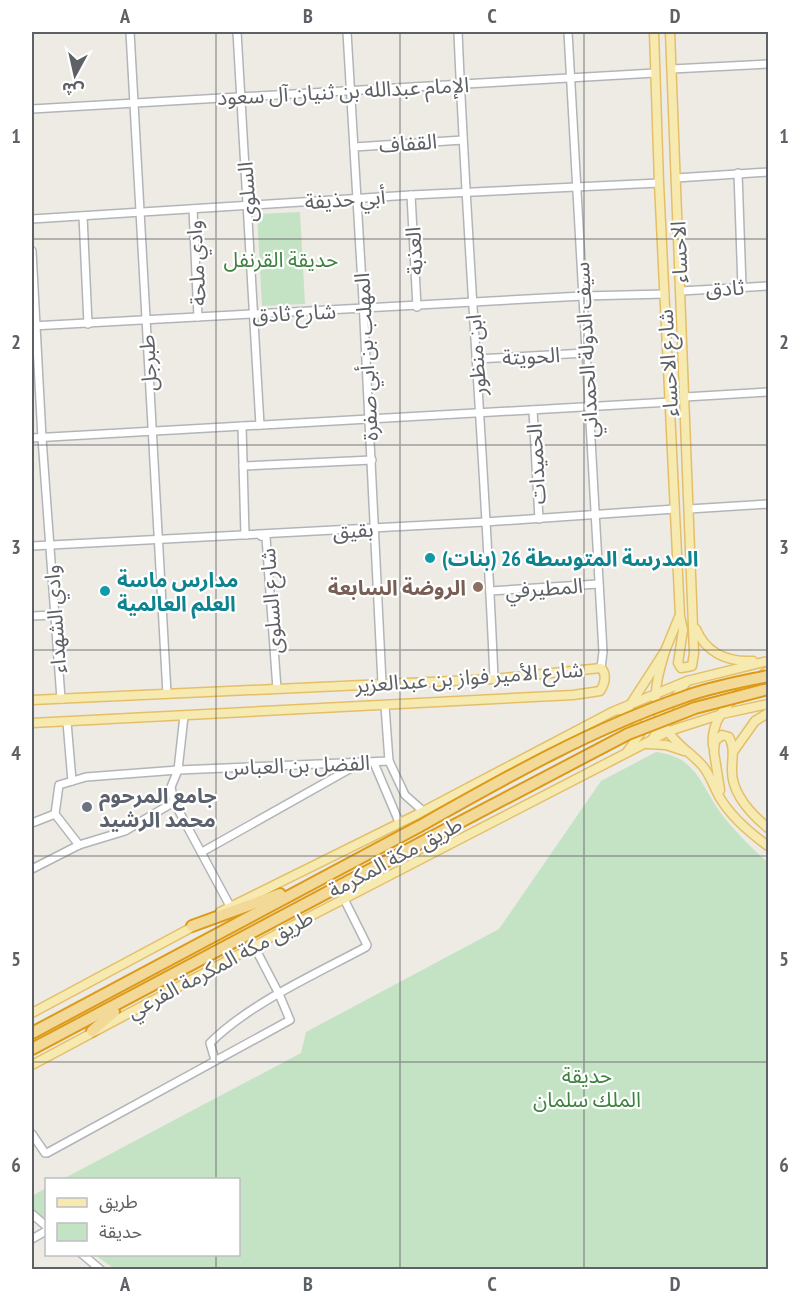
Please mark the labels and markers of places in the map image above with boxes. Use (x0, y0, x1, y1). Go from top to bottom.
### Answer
place label: المدرسة المتوسطة 26 (بنات) (442, 545, 699, 572)
marker: المدرسة المتوسطة 26 (بنات) (423, 551, 437, 565)
place label: مدارس ماسة العلم العالمية (117, 566, 239, 619)
place label: الروضة السابعة (328, 574, 466, 601)
marker: الروضة السابعة (471, 580, 485, 594)
marker: مدارس ماسة العلم العالمية (98, 584, 112, 598)
place label: جامع المرحوم محمد الرشيد (99, 782, 217, 833)
marker: جامع المرحوم محمد الرشيد (80, 800, 94, 814)

